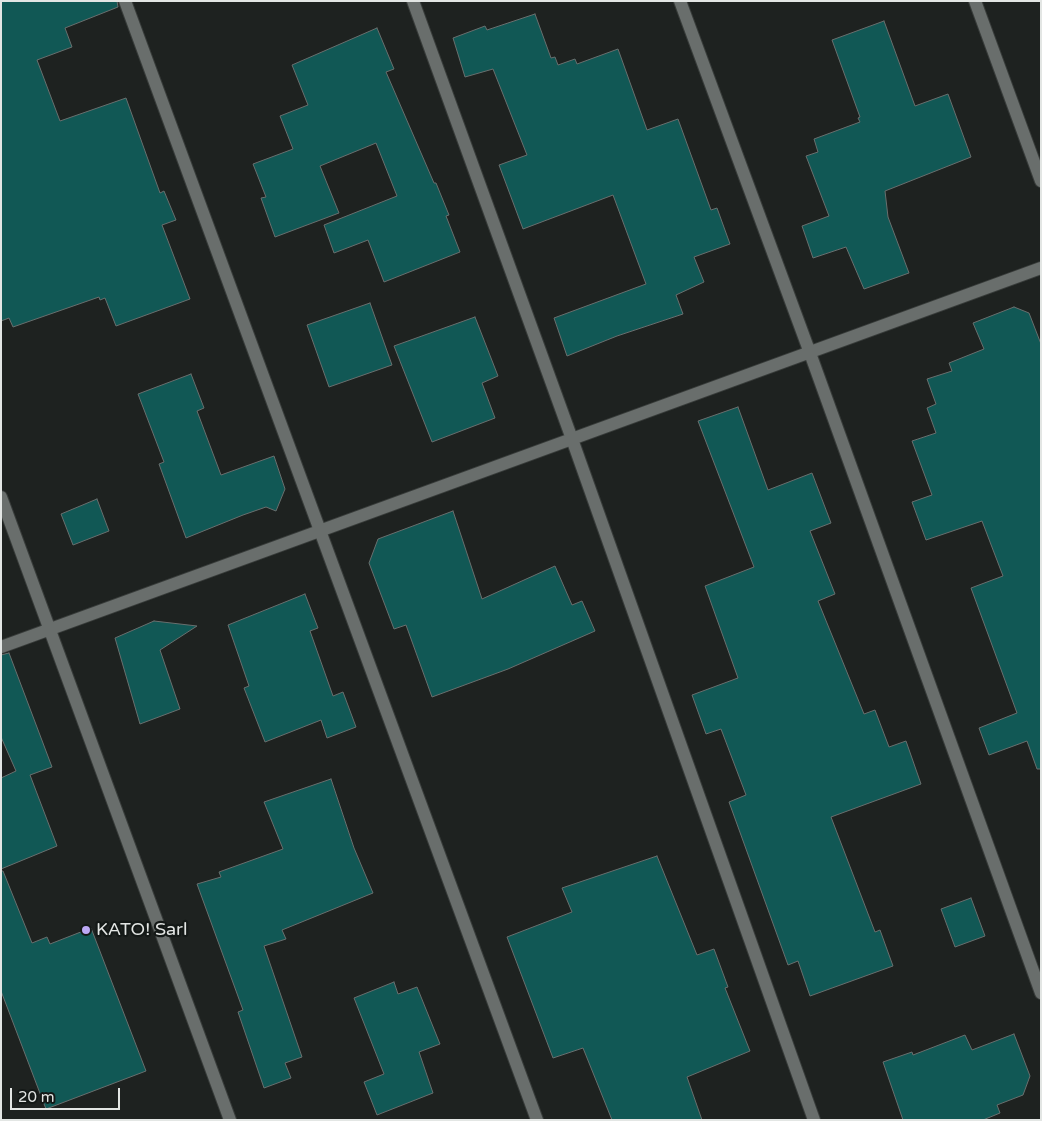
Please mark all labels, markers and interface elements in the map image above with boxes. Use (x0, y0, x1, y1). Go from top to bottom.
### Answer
place label: KATO! Sarl (96, 919, 187, 941)
marker: KATO! Sarl (80, 924, 92, 936)
scale bar (12, 1078, 122, 1110)
text: 20 m (18, 1088, 55, 1106)

